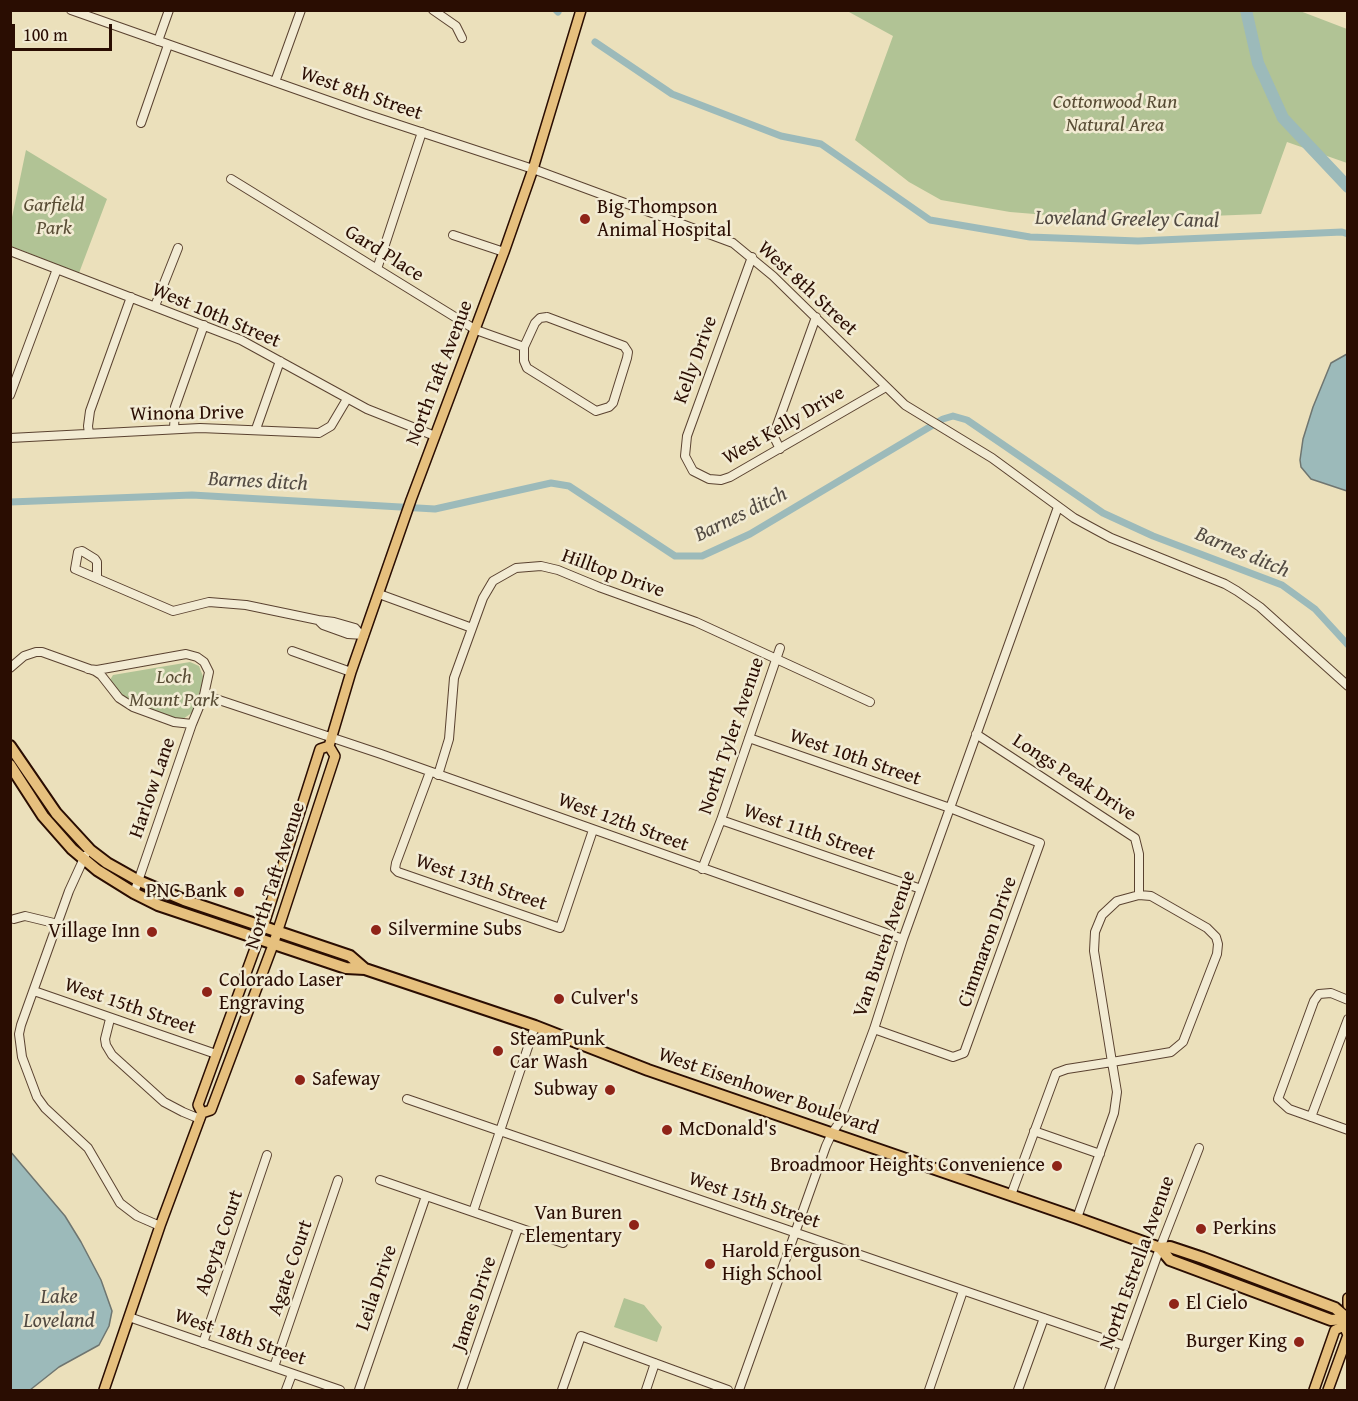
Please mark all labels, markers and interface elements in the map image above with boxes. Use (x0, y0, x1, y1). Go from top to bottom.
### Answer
scale bar (15, 12, 116, 50)
text: 100 m (23, 21, 68, 48)
street label: West 8th Street (297, 62, 425, 126)
park label: Cottonwood Run Natural Area (1053, 91, 1177, 138)
park label: Garfield Park (24, 194, 84, 241)
place label: Big Thompson Animal Hospital (597, 196, 732, 243)
water label: Loveland Greeley Canal (1035, 206, 1219, 234)
marker: Big Thompson Animal Hospital (578, 212, 592, 226)
street label: Gard Place (340, 220, 428, 288)
street label: West 8th Street (752, 237, 862, 341)
street label: West 10th Street (148, 278, 284, 354)
street label: North Taft Avenue (401, 297, 479, 449)
street label: Kelly Drive (669, 313, 723, 407)
street label: West Kelly Drive (719, 381, 849, 471)
street label: Winona Drive (130, 401, 244, 427)
water label: Barnes ditch (207, 467, 309, 497)
water label: Barnes ditch (691, 482, 791, 548)
water label: Barnes ditch (1191, 522, 1293, 584)
street label: Hilltop Drive (558, 544, 668, 604)
street label: North Tyler Avenue (694, 654, 770, 818)
park label: Loch Mount Park (129, 666, 219, 713)
street label: West 10th Street (786, 724, 924, 792)
street label: Longs Peak Drive (1008, 729, 1140, 827)
street label: Harlow Lane (125, 734, 181, 842)
street label: West 12th Street (554, 788, 692, 858)
street label: North Taft Avenue (241, 799, 311, 953)
street label: West 11th Street (740, 799, 878, 867)
street label: West 13th Street (412, 849, 550, 917)
street label: Van Buren Avenue (849, 867, 921, 1021)
street label: Cimmaron Drive (953, 873, 1023, 1011)
place label: PNC Bank (146, 880, 227, 904)
marker: PNC Bank (232, 885, 246, 899)
place label: Silvermine Subs (388, 918, 522, 942)
place label: Village Inn (48, 920, 140, 944)
marker: Silvermine Subs (369, 923, 383, 937)
marker: Village Inn (145, 925, 159, 939)
place label: Colorado Laser Engraving (219, 969, 343, 1016)
street label: West 15th Street (61, 973, 199, 1041)
marker: Colorado Laser Engraving (200, 985, 214, 999)
place label: Culver's (571, 987, 638, 1011)
marker: Culver's (552, 992, 566, 1006)
place label: SteamPunk Car Wash (510, 1028, 605, 1075)
street label: West Eisenhower Boulevard (655, 1043, 881, 1141)
marker: SteamPunk Car Wash (491, 1044, 505, 1058)
place label: Safeway (312, 1068, 380, 1092)
marker: Safeway (293, 1073, 307, 1087)
place label: Subway (534, 1078, 598, 1102)
marker: Subway (603, 1083, 617, 1097)
place label: McDonald's (679, 1118, 777, 1142)
marker: McDonald's (660, 1123, 674, 1137)
place label: Broadmoor Heights Convenience (770, 1154, 1045, 1178)
marker: Broadmoor Heights Convenience (1050, 1159, 1064, 1173)
street label: West 15th Street (685, 1167, 823, 1235)
street label: North Estrella Avenue (1095, 1173, 1181, 1353)
street label: Abeyta Court (191, 1187, 249, 1299)
place label: Van Buren Elementary (525, 1202, 622, 1249)
street label: Agate Court (263, 1217, 319, 1319)
place label: Perkins (1213, 1217, 1276, 1241)
marker: Van Buren Elementary (627, 1218, 641, 1232)
marker: Perkins (1194, 1222, 1208, 1236)
place label: Harold Ferguson High School (722, 1240, 860, 1287)
street label: Leila Drive (351, 1242, 403, 1334)
street label: James Drive (448, 1253, 502, 1355)
marker: Harold Ferguson High School (703, 1257, 717, 1271)
water label: Lake Loveland (23, 1285, 95, 1335)
place label: El Cielo (1186, 1292, 1248, 1316)
marker: El Cielo (1167, 1297, 1181, 1311)
street label: West 18th Street (171, 1304, 309, 1372)
place label: Burger King (1186, 1330, 1287, 1354)
marker: Burger King (1292, 1335, 1306, 1349)

